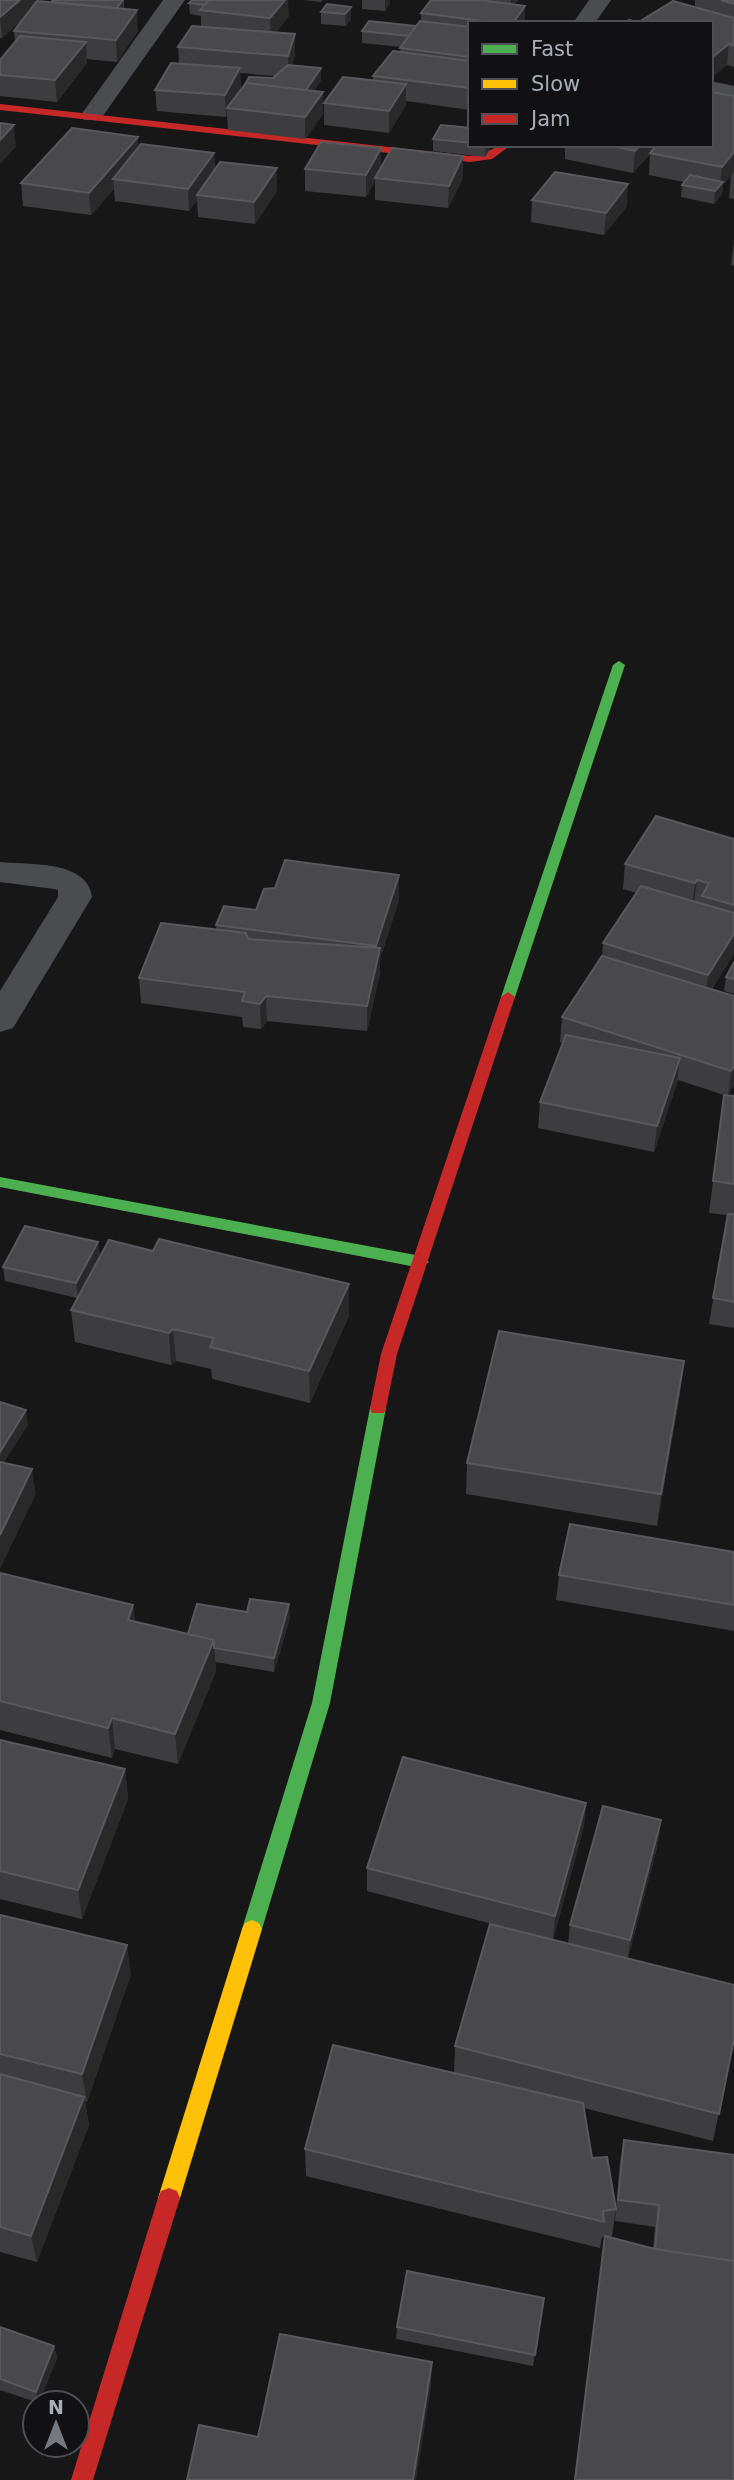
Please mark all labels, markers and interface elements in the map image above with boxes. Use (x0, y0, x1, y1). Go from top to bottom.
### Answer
legend (468, 21, 713, 147)
text: Fast (531, 37, 573, 61)
text: Slow (531, 72, 580, 96)
text: Jam (529, 107, 571, 131)
north arrow (21, 2389, 91, 2459)
text: N (48, 2396, 64, 2418)

